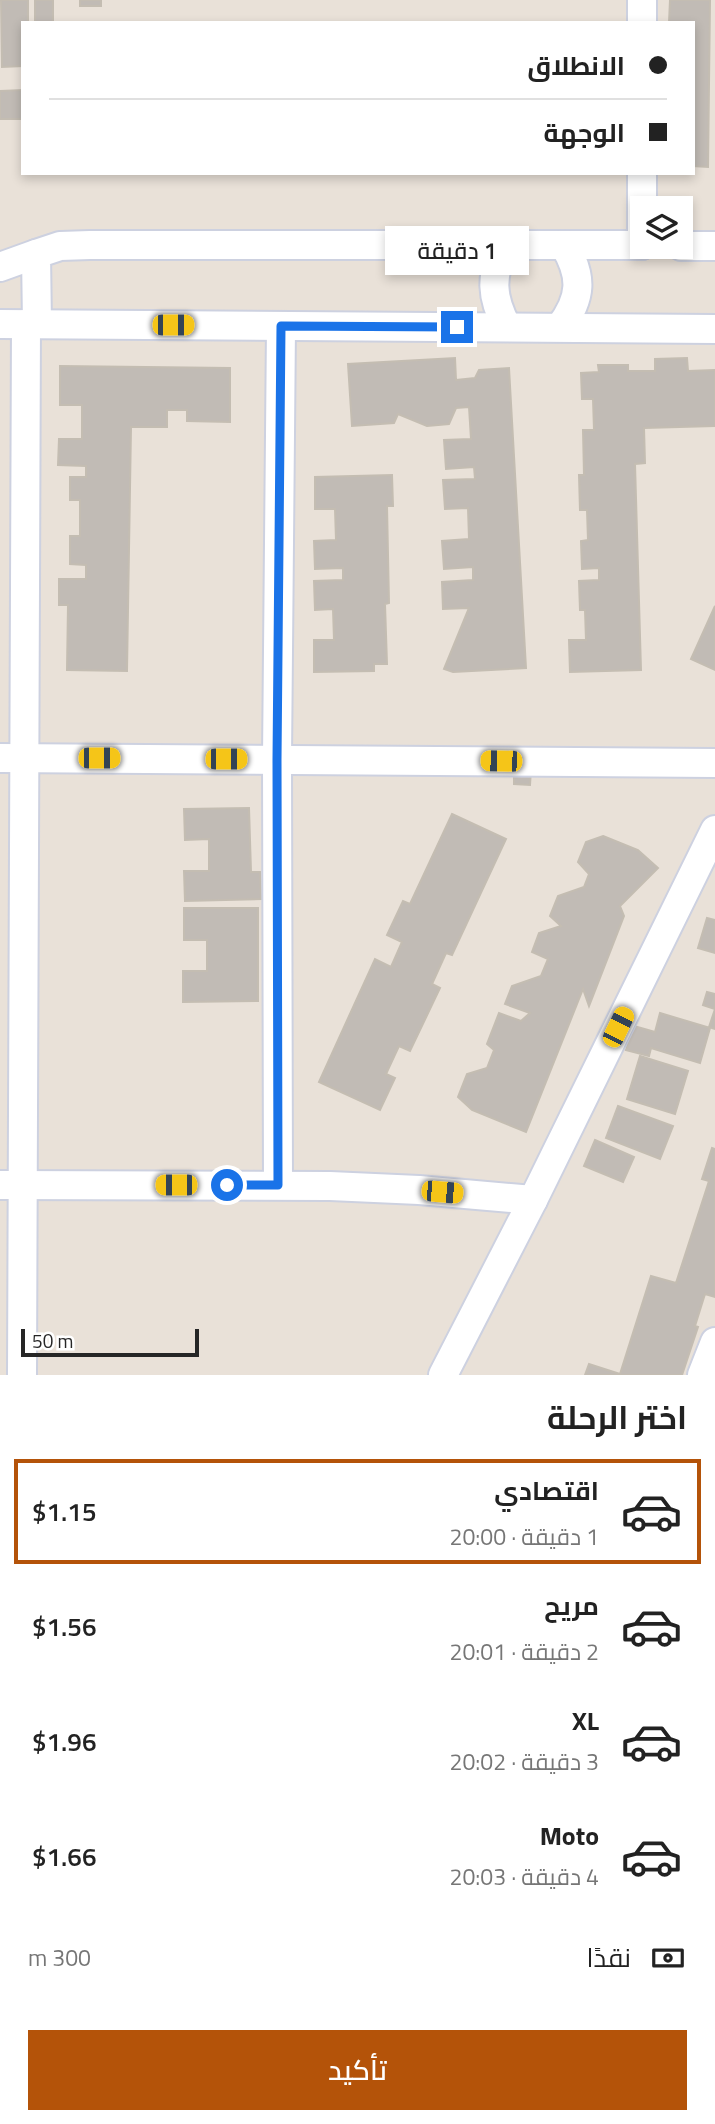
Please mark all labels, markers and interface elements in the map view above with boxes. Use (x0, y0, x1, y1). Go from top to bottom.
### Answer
text: الانطلاق (527, 46, 625, 85)
text: الوجهة (544, 113, 625, 152)
map controls (630, 196, 693, 259)
button: layers (630, 196, 693, 259)
callout: 1 دقيقة (385, 226, 529, 274)
text: 1 دقيقة (417, 233, 497, 268)
route end (441, 311, 473, 343)
car (153, 315, 195, 336)
car (79, 748, 121, 769)
car (206, 749, 248, 770)
car (480, 750, 523, 772)
car (600, 1004, 637, 1050)
route start (211, 1169, 243, 1201)
car (156, 1175, 198, 1196)
car (421, 1180, 464, 1204)
scale bar (21, 1326, 200, 1358)
text: 50 m (32, 1326, 73, 1355)
text: اختر الرحلة (547, 1393, 687, 1441)
text: اقتصادي (494, 1471, 599, 1510)
icon: car (620, 1480, 683, 1543)
text: $1.15 (32, 1492, 96, 1531)
text: 1 دقيقة · 20:00 (450, 1519, 599, 1554)
text: مريح (544, 1586, 599, 1625)
icon: car (620, 1595, 683, 1658)
text: $1.56 (32, 1607, 96, 1646)
text: 2 دقيقة · 20:01 (450, 1634, 599, 1669)
text: XL (572, 1701, 599, 1740)
icon: car (620, 1710, 683, 1773)
text: $1.96 (32, 1722, 96, 1761)
text: 3 دقيقة · 20:02 (450, 1744, 599, 1779)
text: Moto (540, 1816, 599, 1855)
icon: car (620, 1825, 683, 1888)
text: $1.66 (32, 1837, 96, 1876)
text: 4 دقيقة · 20:03 (450, 1859, 599, 1894)
text: نقدًا (587, 1938, 631, 1977)
icon: cash (649, 1939, 687, 1977)
text: 300 m (28, 1940, 91, 1975)
button: تأكيد (28, 2030, 687, 2110)

